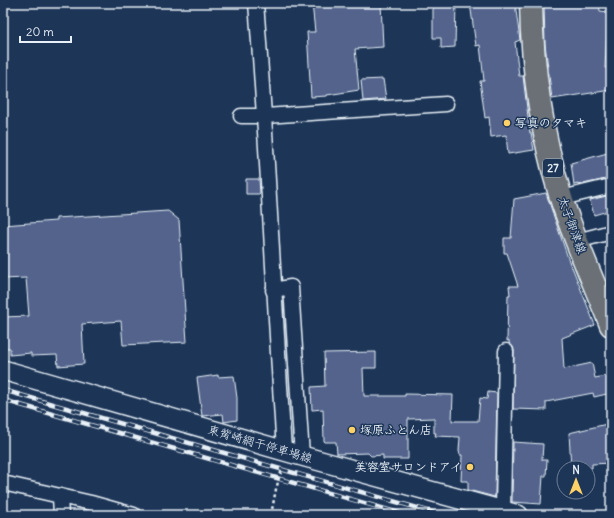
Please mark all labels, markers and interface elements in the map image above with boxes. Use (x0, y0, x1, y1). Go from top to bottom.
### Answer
scale bar (20, 18, 71, 44)
text: 20 m (26, 24, 54, 39)
place label: 写真のタマキ (515, 115, 587, 130)
marker: 写真のタマキ (502, 118, 512, 128)
road number: 27 (543, 159, 563, 177)
street label: 太子御津線 (555, 194, 590, 256)
street label: 東觜崎網干停車場線 (206, 421, 314, 466)
place label: 塚原ふとん店 (360, 422, 432, 437)
marker: 塚原ふとん店 (347, 425, 357, 435)
place label: 美容室サロンドアイ (355, 459, 462, 474)
north arrow (556, 460, 596, 500)
marker: 美容室サロンドアイ (465, 462, 475, 472)
text: N (572, 463, 580, 477)

